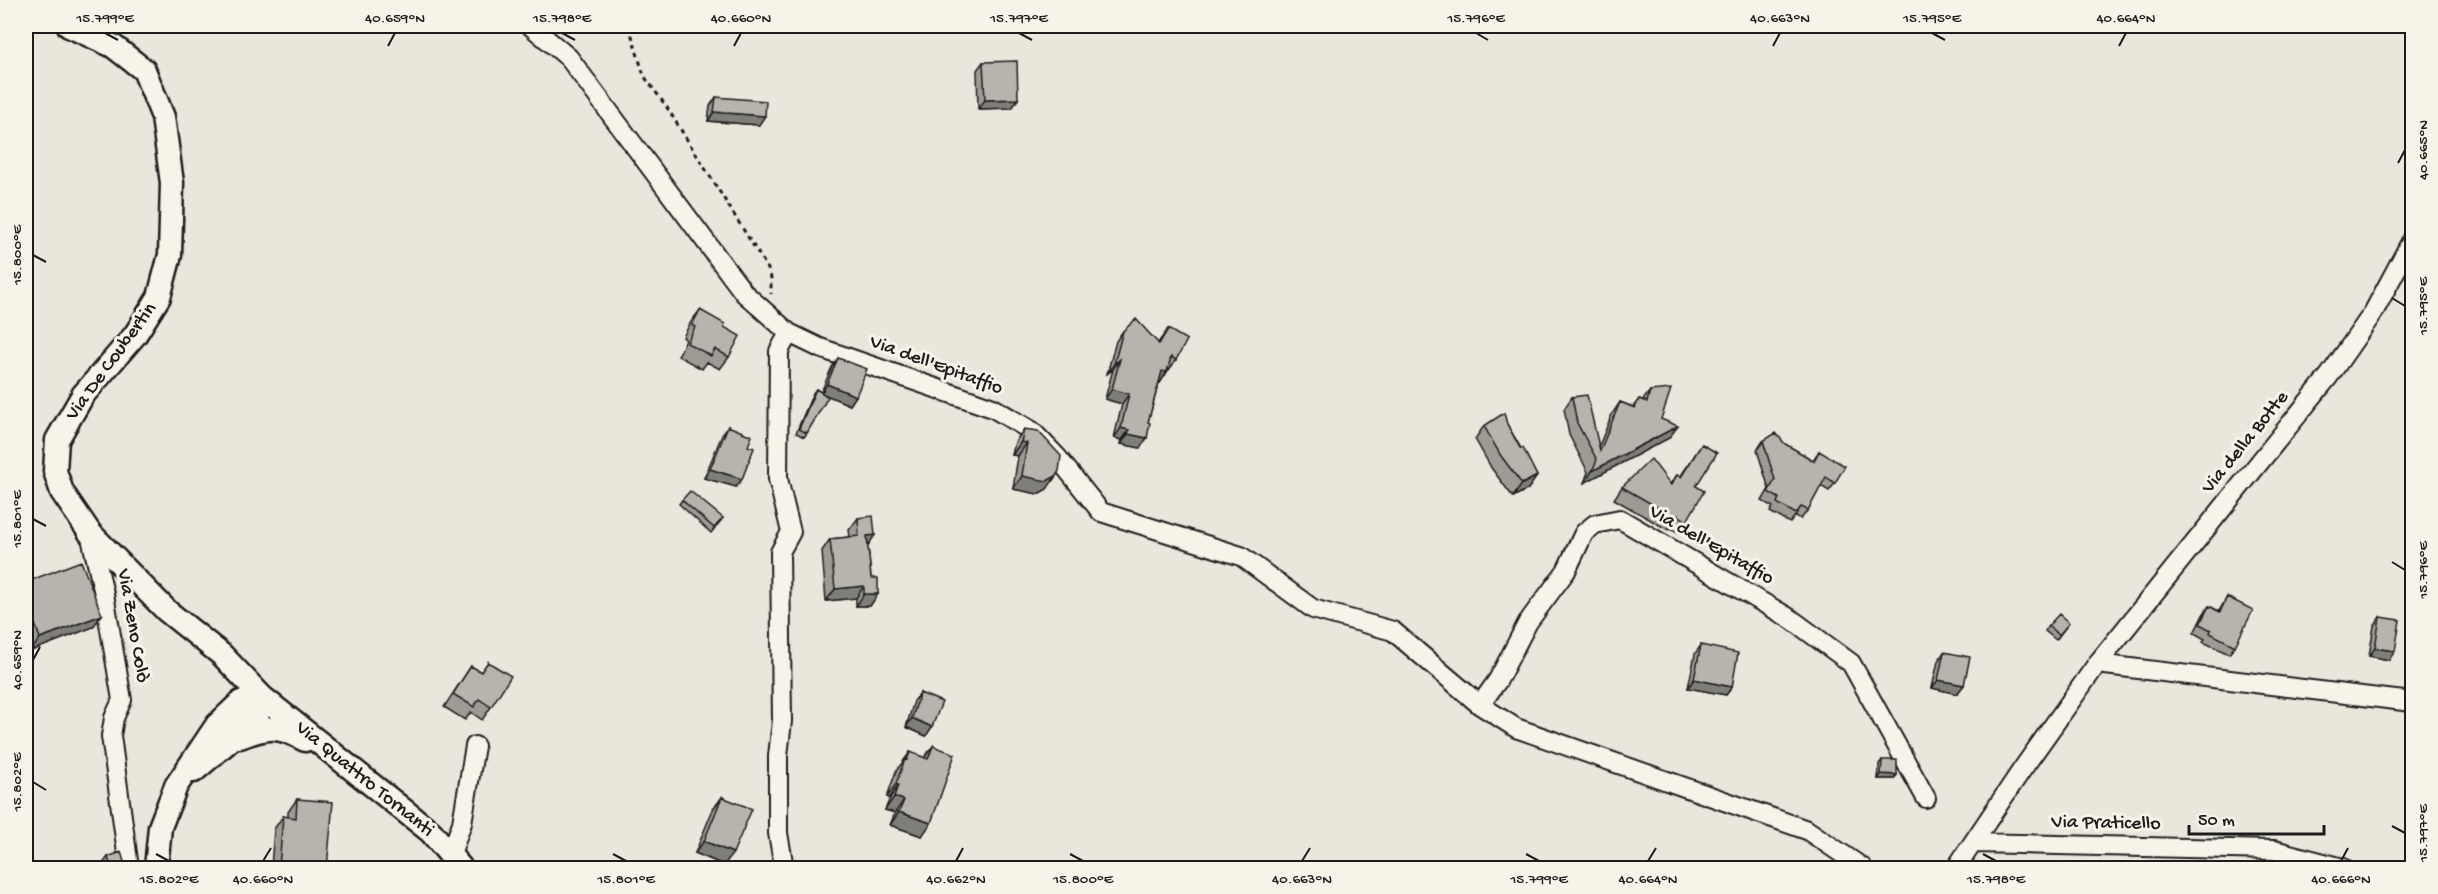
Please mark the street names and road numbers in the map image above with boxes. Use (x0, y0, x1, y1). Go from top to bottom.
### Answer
street label: Via De Coubertin (61, 298, 163, 426)
street label: Via dell'Epitaffio (865, 331, 1006, 401)
street label: Via della Botte (2197, 387, 2295, 500)
street label: Via dell'Epitaffio (1644, 501, 1777, 591)
street label: Via Zeno Colò (111, 566, 153, 685)
street label: Via Quattro Tornanti (289, 716, 438, 843)
street label: Via Praticello (2050, 812, 2161, 836)

